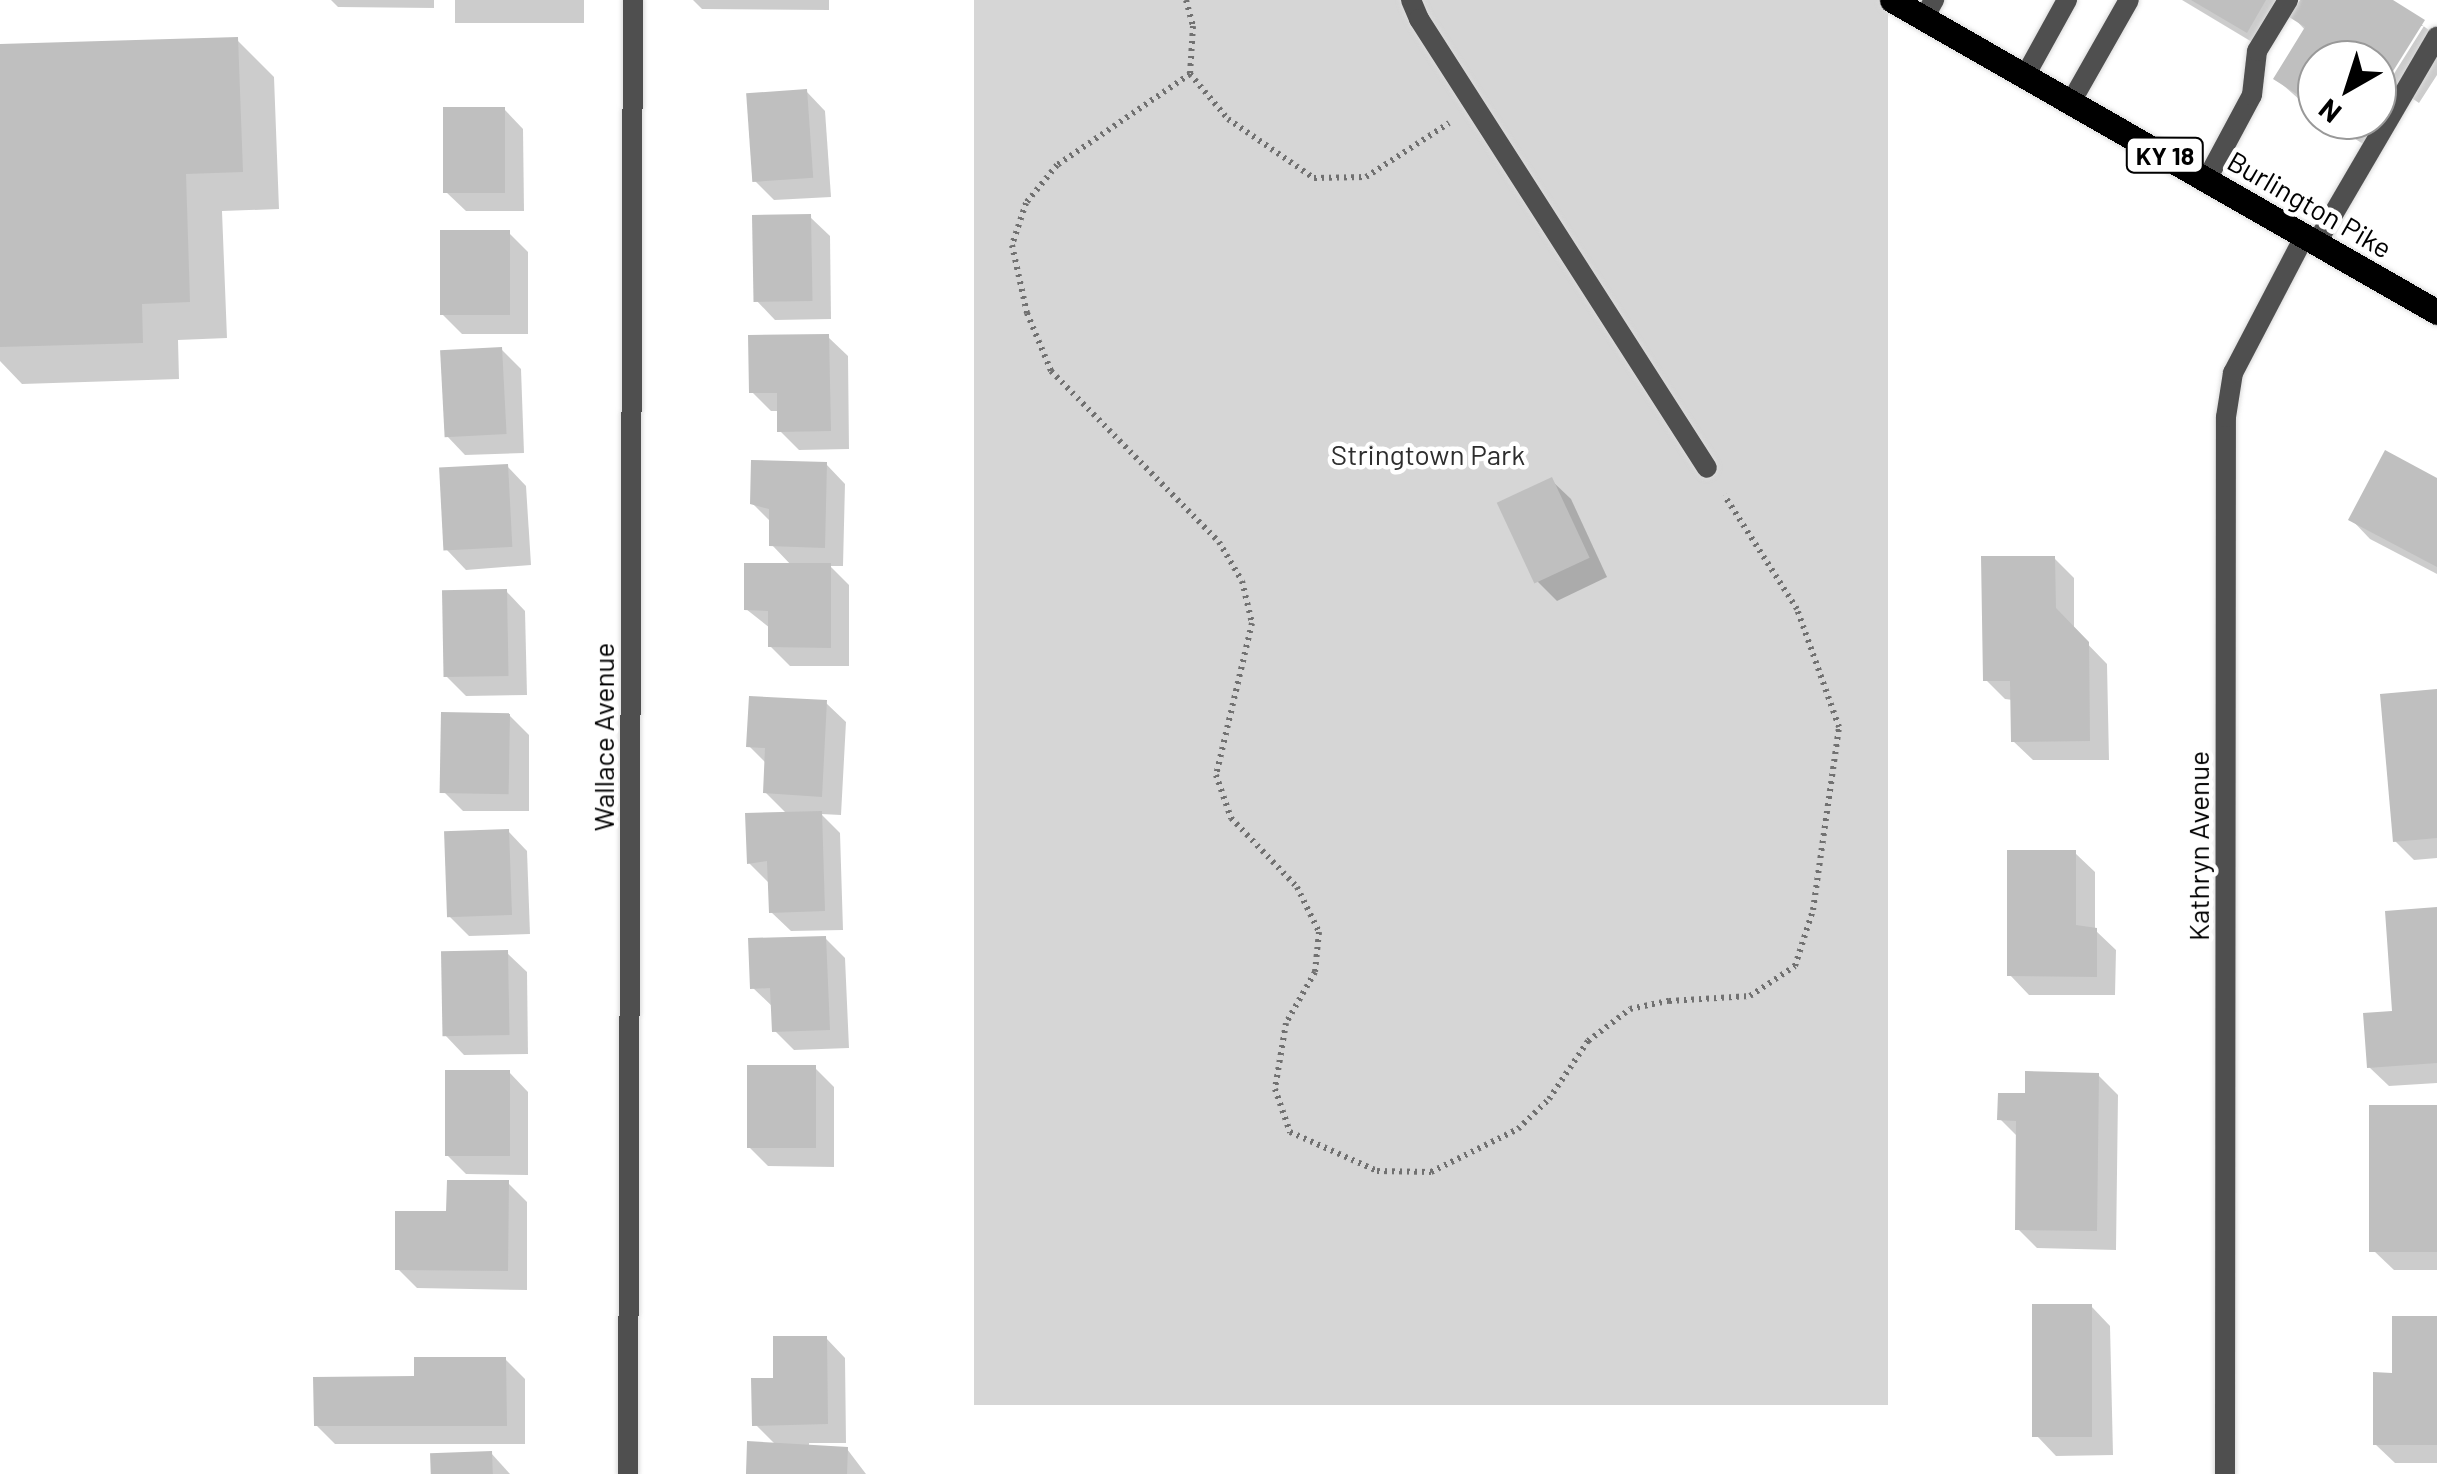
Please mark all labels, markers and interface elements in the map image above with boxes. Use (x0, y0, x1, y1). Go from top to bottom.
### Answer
north arrow (2297, 40, 2397, 140)
text: N (2311, 93, 2347, 131)
road number: KY 18 (2125, 135, 2205, 175)
street label: Burlington Pike (2222, 143, 2398, 265)
park label: Stringtown Park (1331, 437, 1525, 471)
street label: Wallace Avenue (586, 643, 620, 831)
street label: Kathryn Avenue (2181, 751, 2215, 941)

